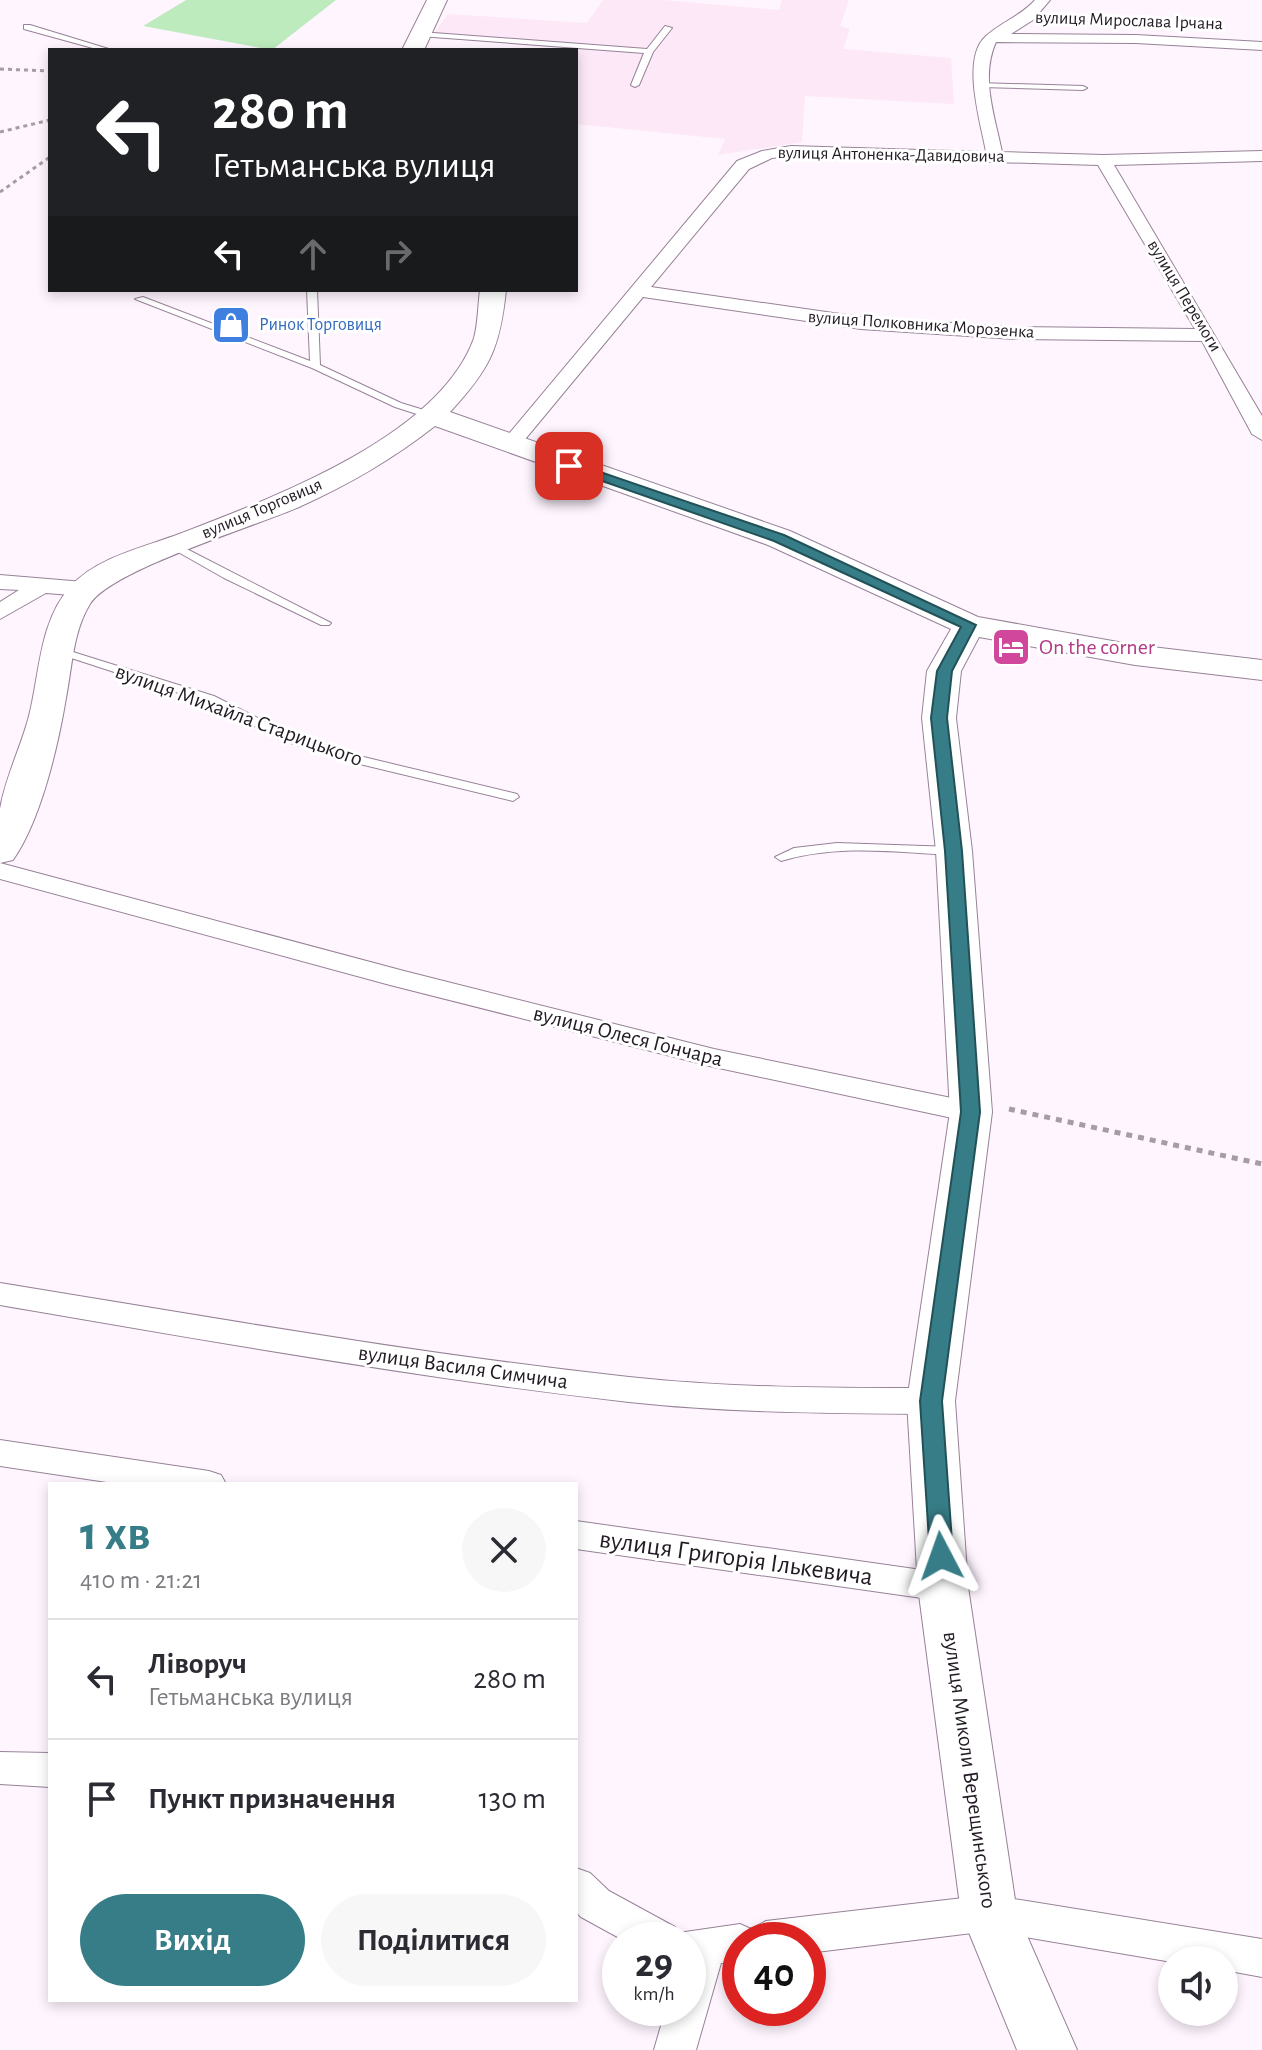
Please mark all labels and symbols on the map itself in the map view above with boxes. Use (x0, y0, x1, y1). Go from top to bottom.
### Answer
street label: вулиця Мирослава Ірчана (1035, 9, 1223, 33)
street label: вулиця Антоненка-Давидовича (777, 144, 1005, 166)
street label: вулиця Перемоги (1144, 237, 1224, 355)
shop icon: Ринок Торговиця (210, 304, 252, 346)
street label: вулиця Полковника Морозенка (807, 308, 1035, 342)
place label: Ринок Торговиця (259, 316, 382, 334)
pin (535, 432, 603, 500)
street label: вулиця Торговиця (199, 476, 325, 542)
hotel icon: On the corner (990, 626, 1032, 668)
place label: On the corner (1039, 636, 1155, 658)
street label: вулиця Михайла Старицького (112, 660, 366, 770)
street label: вулиця Олеся Гончара (531, 1002, 725, 1070)
street label: вулиця Василя Симчича (357, 1341, 569, 1393)
position arrow (899, 1514, 983, 1598)
street label: вулиця Григорія Ількевича (597, 1526, 875, 1590)
street label: вулиця Миколи Верещинського (940, 1630, 1000, 1910)
speed limit sign: 40 (722, 1922, 826, 2026)

